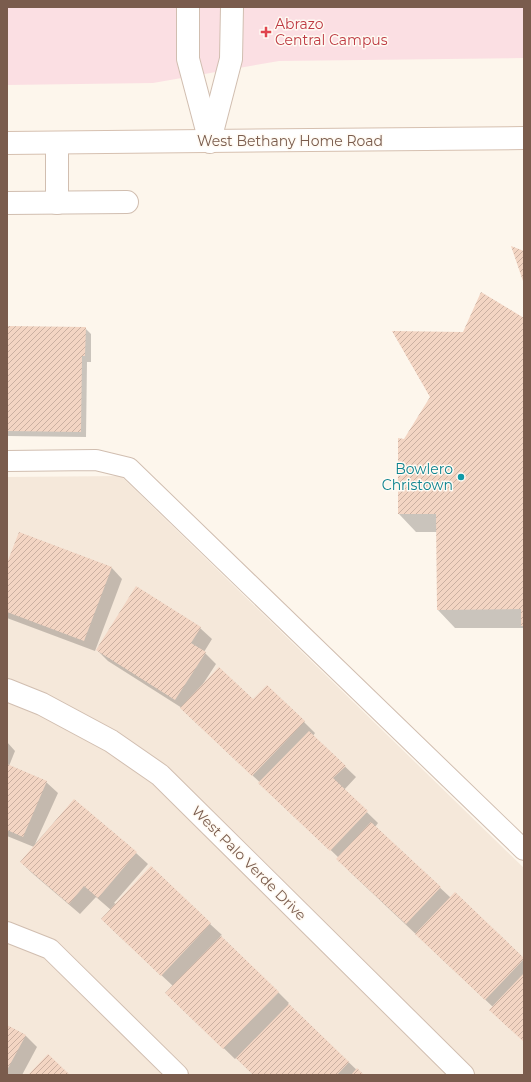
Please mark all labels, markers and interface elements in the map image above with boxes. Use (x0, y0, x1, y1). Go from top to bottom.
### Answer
place label: Abrazo Central Campus (275, 15, 388, 49)
marker: Abrazo Central Campus (260, 26, 272, 38)
street label: West Bethany Home Road (197, 132, 383, 150)
place label: Bowlero Christown (382, 460, 453, 494)
marker: Bowlero Christown (456, 472, 466, 482)
street label: West Palo Verde Drive (188, 802, 310, 924)

